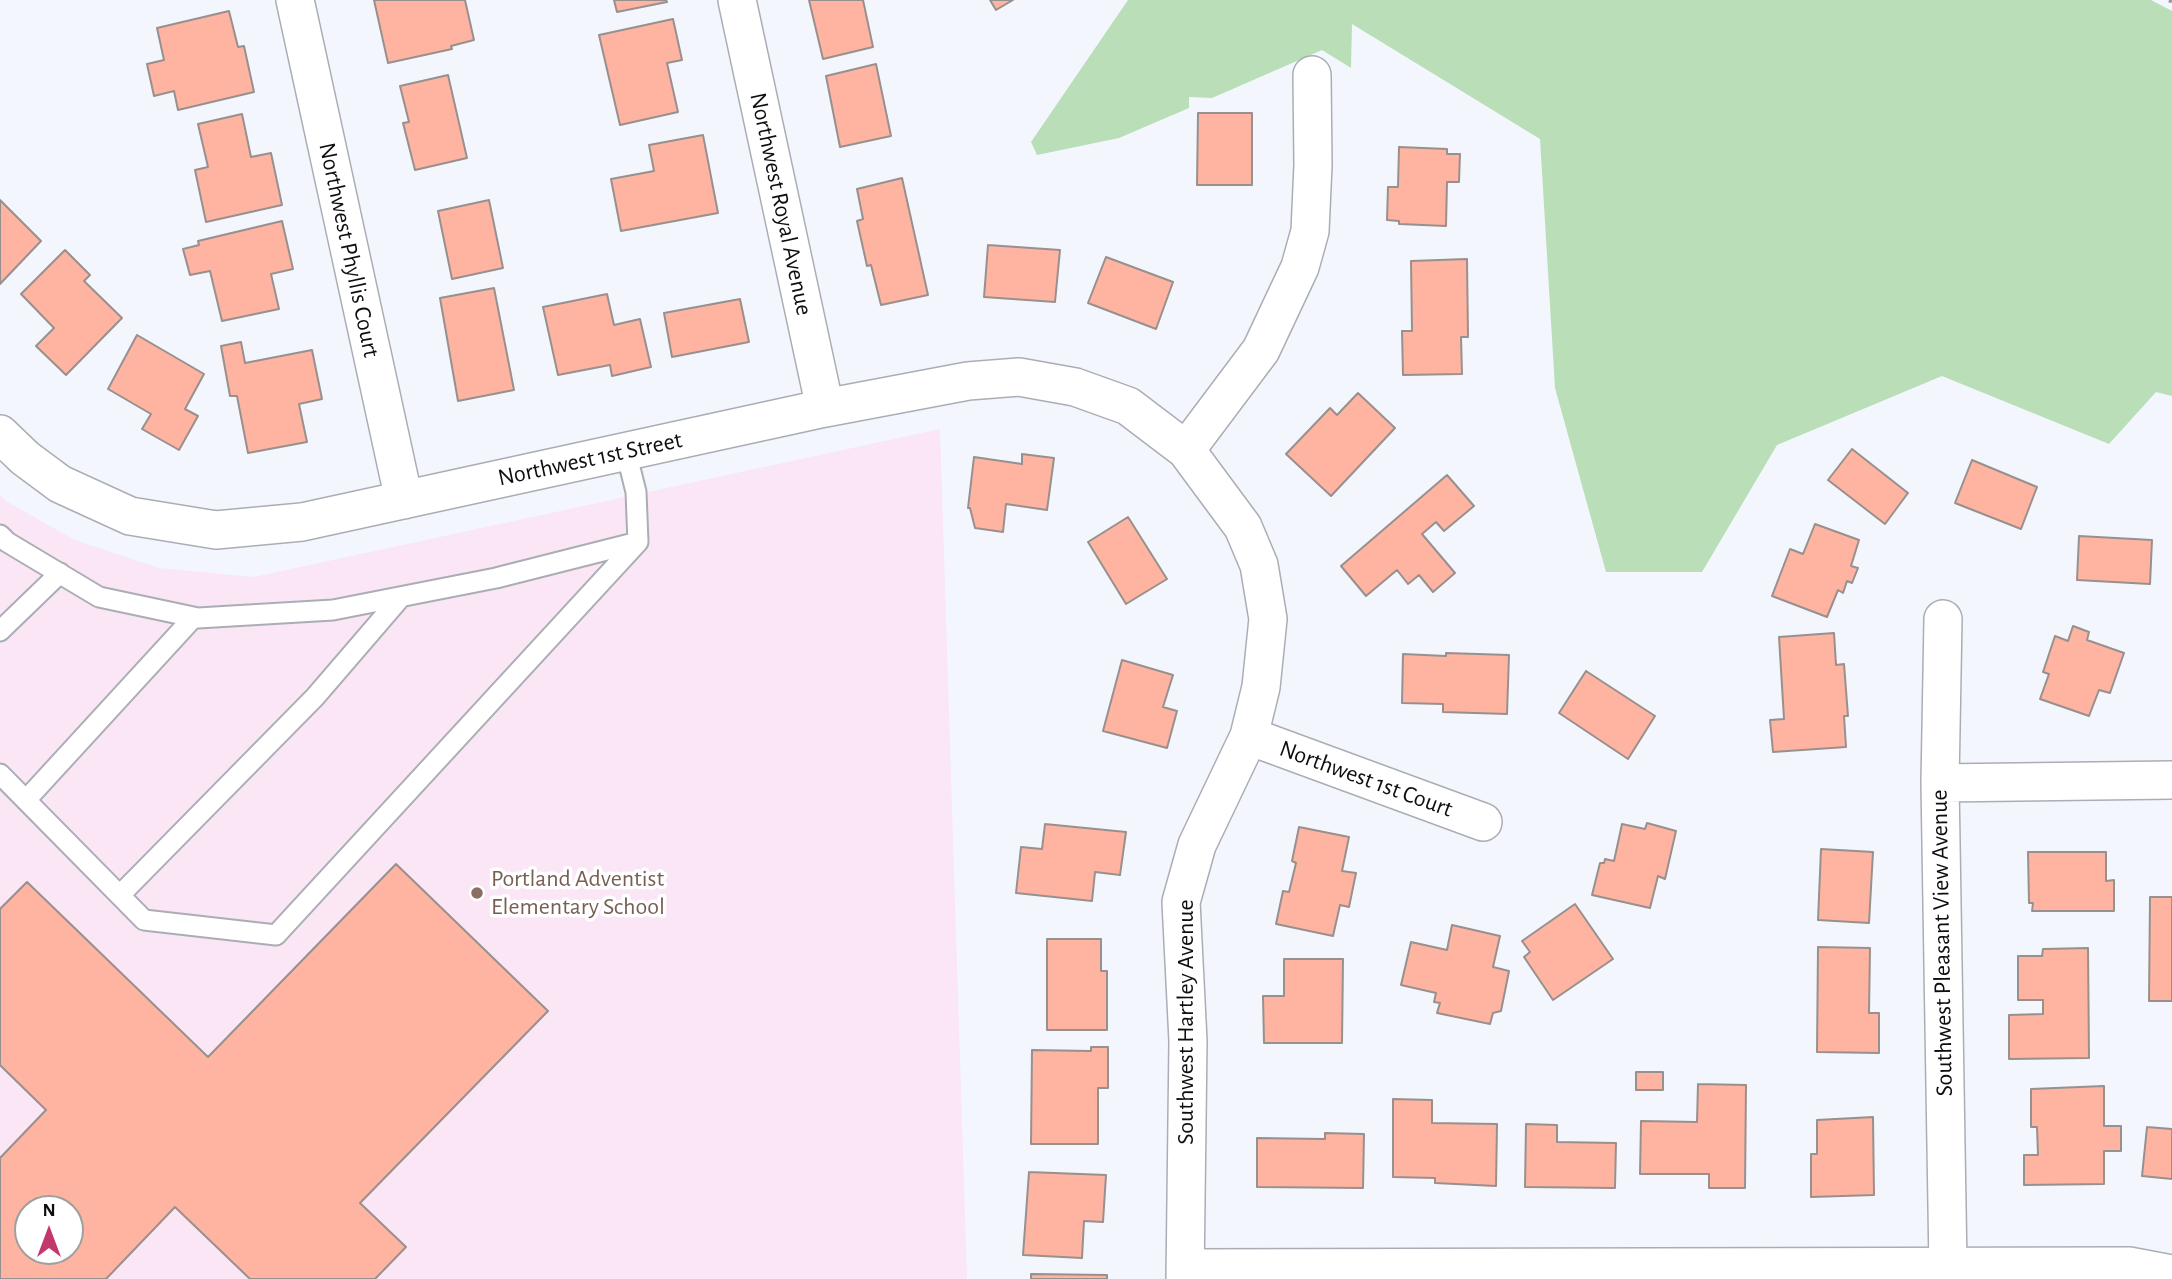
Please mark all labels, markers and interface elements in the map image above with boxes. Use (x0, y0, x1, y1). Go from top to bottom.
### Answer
street label: Northwest Royal Avenue (743, 90, 819, 318)
street label: Northwest Phyllis Court (312, 140, 386, 360)
street label: Northwest 1st Street (495, 425, 685, 493)
street label: Northwest 1st Court (1275, 734, 1457, 824)
street label: Southwest Pleasant View Avenue (1925, 789, 1959, 1097)
place label: Portland Adventist Elementary School (491, 865, 665, 921)
marker: Portland Adventist Elementary School (469, 885, 485, 901)
street label: Southwest Hartley Avenue (1172, 899, 1200, 1145)
north arrow (14, 1195, 84, 1265)
text: N (42, 1201, 56, 1220)

